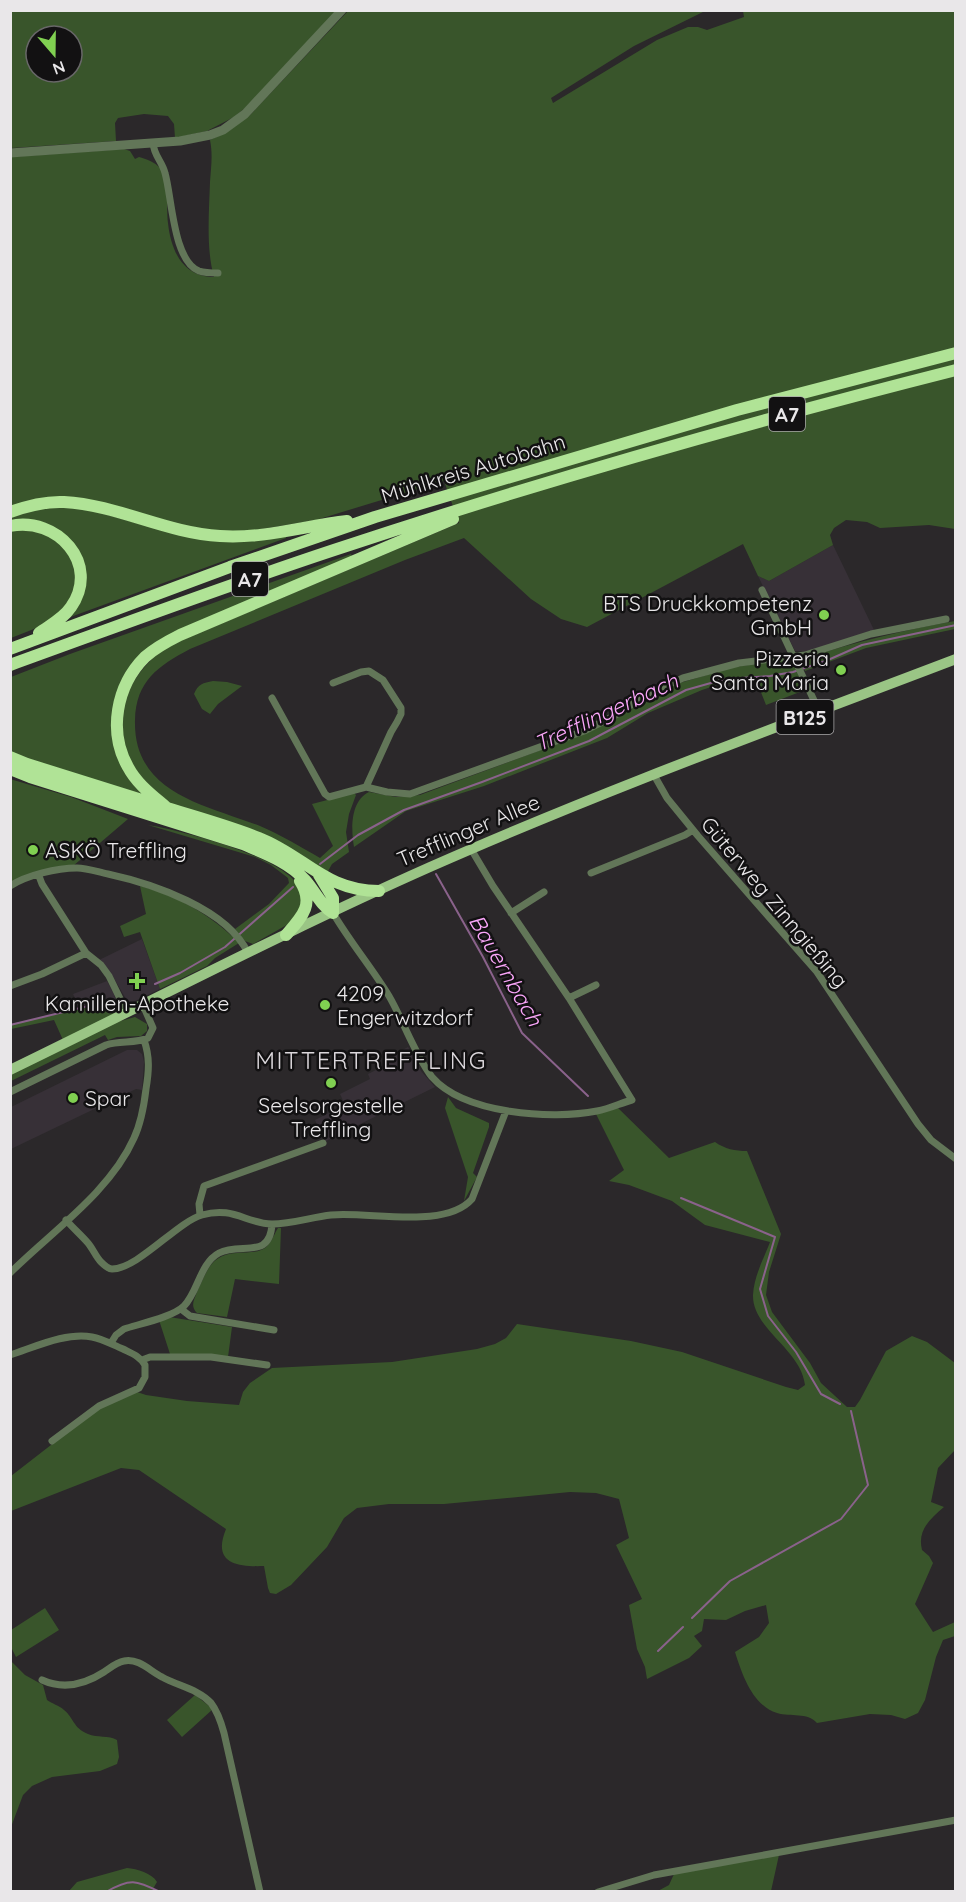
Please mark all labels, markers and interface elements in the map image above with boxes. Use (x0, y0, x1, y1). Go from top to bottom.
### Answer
north arrow (24, 24, 84, 84)
text: N (50, 57, 68, 80)
road number: A7 (769, 397, 805, 431)
street label: Mühlkreis Autobahn (378, 428, 568, 508)
road number: A7 (232, 562, 268, 596)
place label: BTS Druckkompetenz GmbH (603, 590, 812, 640)
marker: BTS Druckkompetenz GmbH (817, 608, 831, 622)
place label: Pizzeria Santa Maria (711, 645, 829, 695)
marker: Pizzeria Santa Maria (834, 663, 848, 677)
water label: Trefflingerbach (530, 666, 683, 758)
road number: B125 (776, 700, 834, 734)
street label: Trefflinger Allee (393, 788, 543, 872)
street label: Güterweg Zinngießing (696, 811, 854, 993)
place label: ASKÖ Treffling (45, 837, 187, 863)
marker: ASKÖ Treffling (26, 843, 40, 857)
water label: Bauernbach (463, 909, 549, 1031)
marker: Kamillen-Apotheke (130, 974, 144, 988)
place label: 4209 Engerwitzdorf (337, 980, 473, 1030)
place label: Kamillen-Apotheke (45, 990, 229, 1016)
marker: 4209 Engerwitzdorf (318, 998, 332, 1012)
district label: MITTERTREFFLING (255, 1045, 487, 1075)
marker: Seelsorgestelle Treffling (324, 1076, 338, 1090)
place label: Spar (85, 1085, 130, 1111)
marker: Spar (66, 1091, 80, 1105)
place label: Seelsorgestelle Treffling (258, 1092, 404, 1142)

